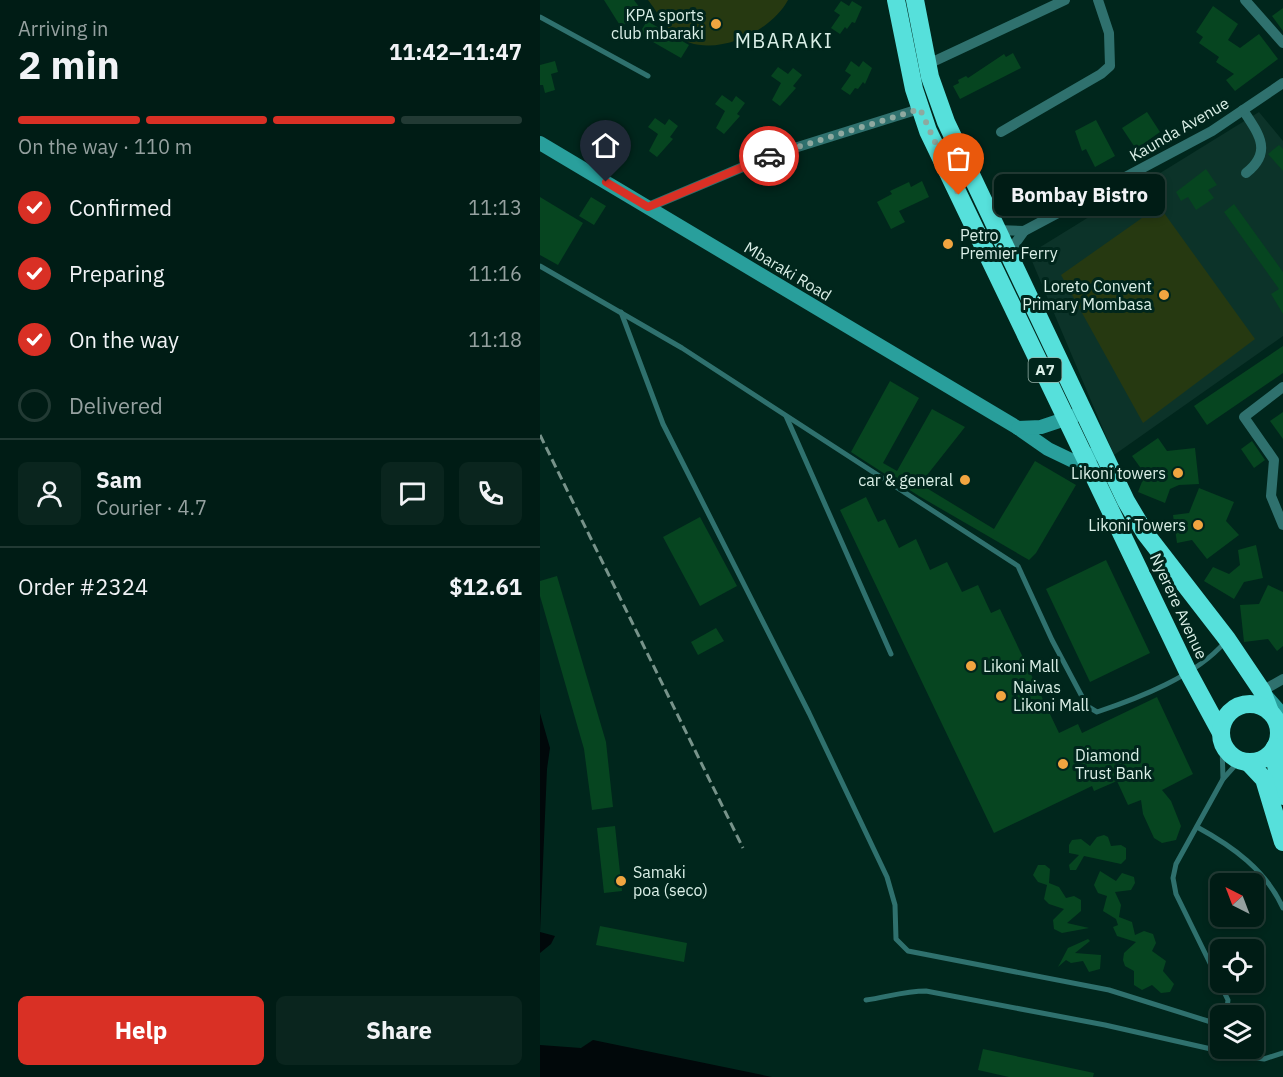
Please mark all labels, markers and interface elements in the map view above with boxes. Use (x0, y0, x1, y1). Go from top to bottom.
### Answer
place label: KPA sports club mbaraki (611, 5, 704, 43)
text: Arriving in (18, 15, 108, 42)
marker: KPA sports club mbaraki (709, 17, 723, 31)
district label: MBARAKI (735, 27, 833, 54)
text: 11:42–11:47 (389, 37, 522, 66)
text: 2 min (18, 39, 120, 90)
street label: Kaunda Avenue (1126, 92, 1233, 166)
pin (580, 120, 631, 182)
courier (739, 126, 799, 186)
icon: home (589, 129, 622, 162)
text: On the way · 110 m (18, 133, 192, 160)
pin (933, 133, 984, 195)
icon: car (753, 140, 786, 173)
icon: bag (942, 142, 975, 175)
callout: Bombay Bistro (995, 174, 1166, 216)
text: Bombay Bistro (1011, 181, 1148, 208)
icon: check (18, 191, 51, 224)
text: Confirmed (69, 193, 172, 222)
text: 11:13 (468, 194, 522, 221)
place label: Petro Premier Ferry (960, 225, 1058, 263)
street label: Mbaraki Road (741, 237, 835, 305)
marker: Petro Premier Ferry (941, 237, 955, 251)
icon: check (18, 257, 51, 290)
text: Preparing (69, 259, 164, 288)
text: 11:16 (468, 260, 522, 287)
place label: Loreto Convent Primary Mombasa (1022, 276, 1152, 314)
marker: Loreto Convent Primary Mombasa (1157, 288, 1171, 302)
icon: check (18, 323, 51, 356)
text: On the way (69, 325, 179, 354)
text: 11:18 (468, 326, 522, 353)
road number: A7 (1028, 358, 1062, 382)
text: Delivered (69, 391, 163, 420)
button: person (18, 462, 81, 525)
button: chat (381, 462, 444, 525)
button: phone (459, 462, 522, 525)
place label: Likoni towers (1071, 463, 1166, 483)
text: Sam (96, 465, 142, 494)
marker: Likoni towers (1171, 466, 1185, 480)
place label: car & general (858, 470, 953, 490)
marker: car & general (958, 473, 972, 487)
text: Courier · 4.7 (96, 494, 207, 521)
place label: Likoni Towers (1088, 515, 1186, 535)
marker: Likoni Towers (1191, 518, 1205, 532)
street label: Nyerere Avenue (1146, 550, 1212, 662)
text: Order #2324 (18, 572, 148, 601)
text: $12.61 (449, 572, 522, 601)
place label: Likoni Mall (983, 656, 1059, 676)
marker: Likoni Mall (964, 659, 978, 673)
place label: Naivas Likoni Mall (1013, 677, 1089, 715)
marker: Naivas Likoni Mall (994, 689, 1008, 703)
place label: Diamond Trust Bank (1075, 745, 1153, 783)
marker: Diamond Trust Bank (1056, 757, 1070, 771)
place label: Samaki poa (seco) (633, 862, 708, 900)
north arrow (1210, 873, 1264, 927)
map controls (1210, 873, 1264, 1059)
marker: Samaki poa (seco) (614, 874, 628, 888)
button: locate (1210, 939, 1264, 993)
button: Help (18, 996, 264, 1065)
button: Share (276, 996, 522, 1065)
button: layers (1210, 1005, 1264, 1059)

